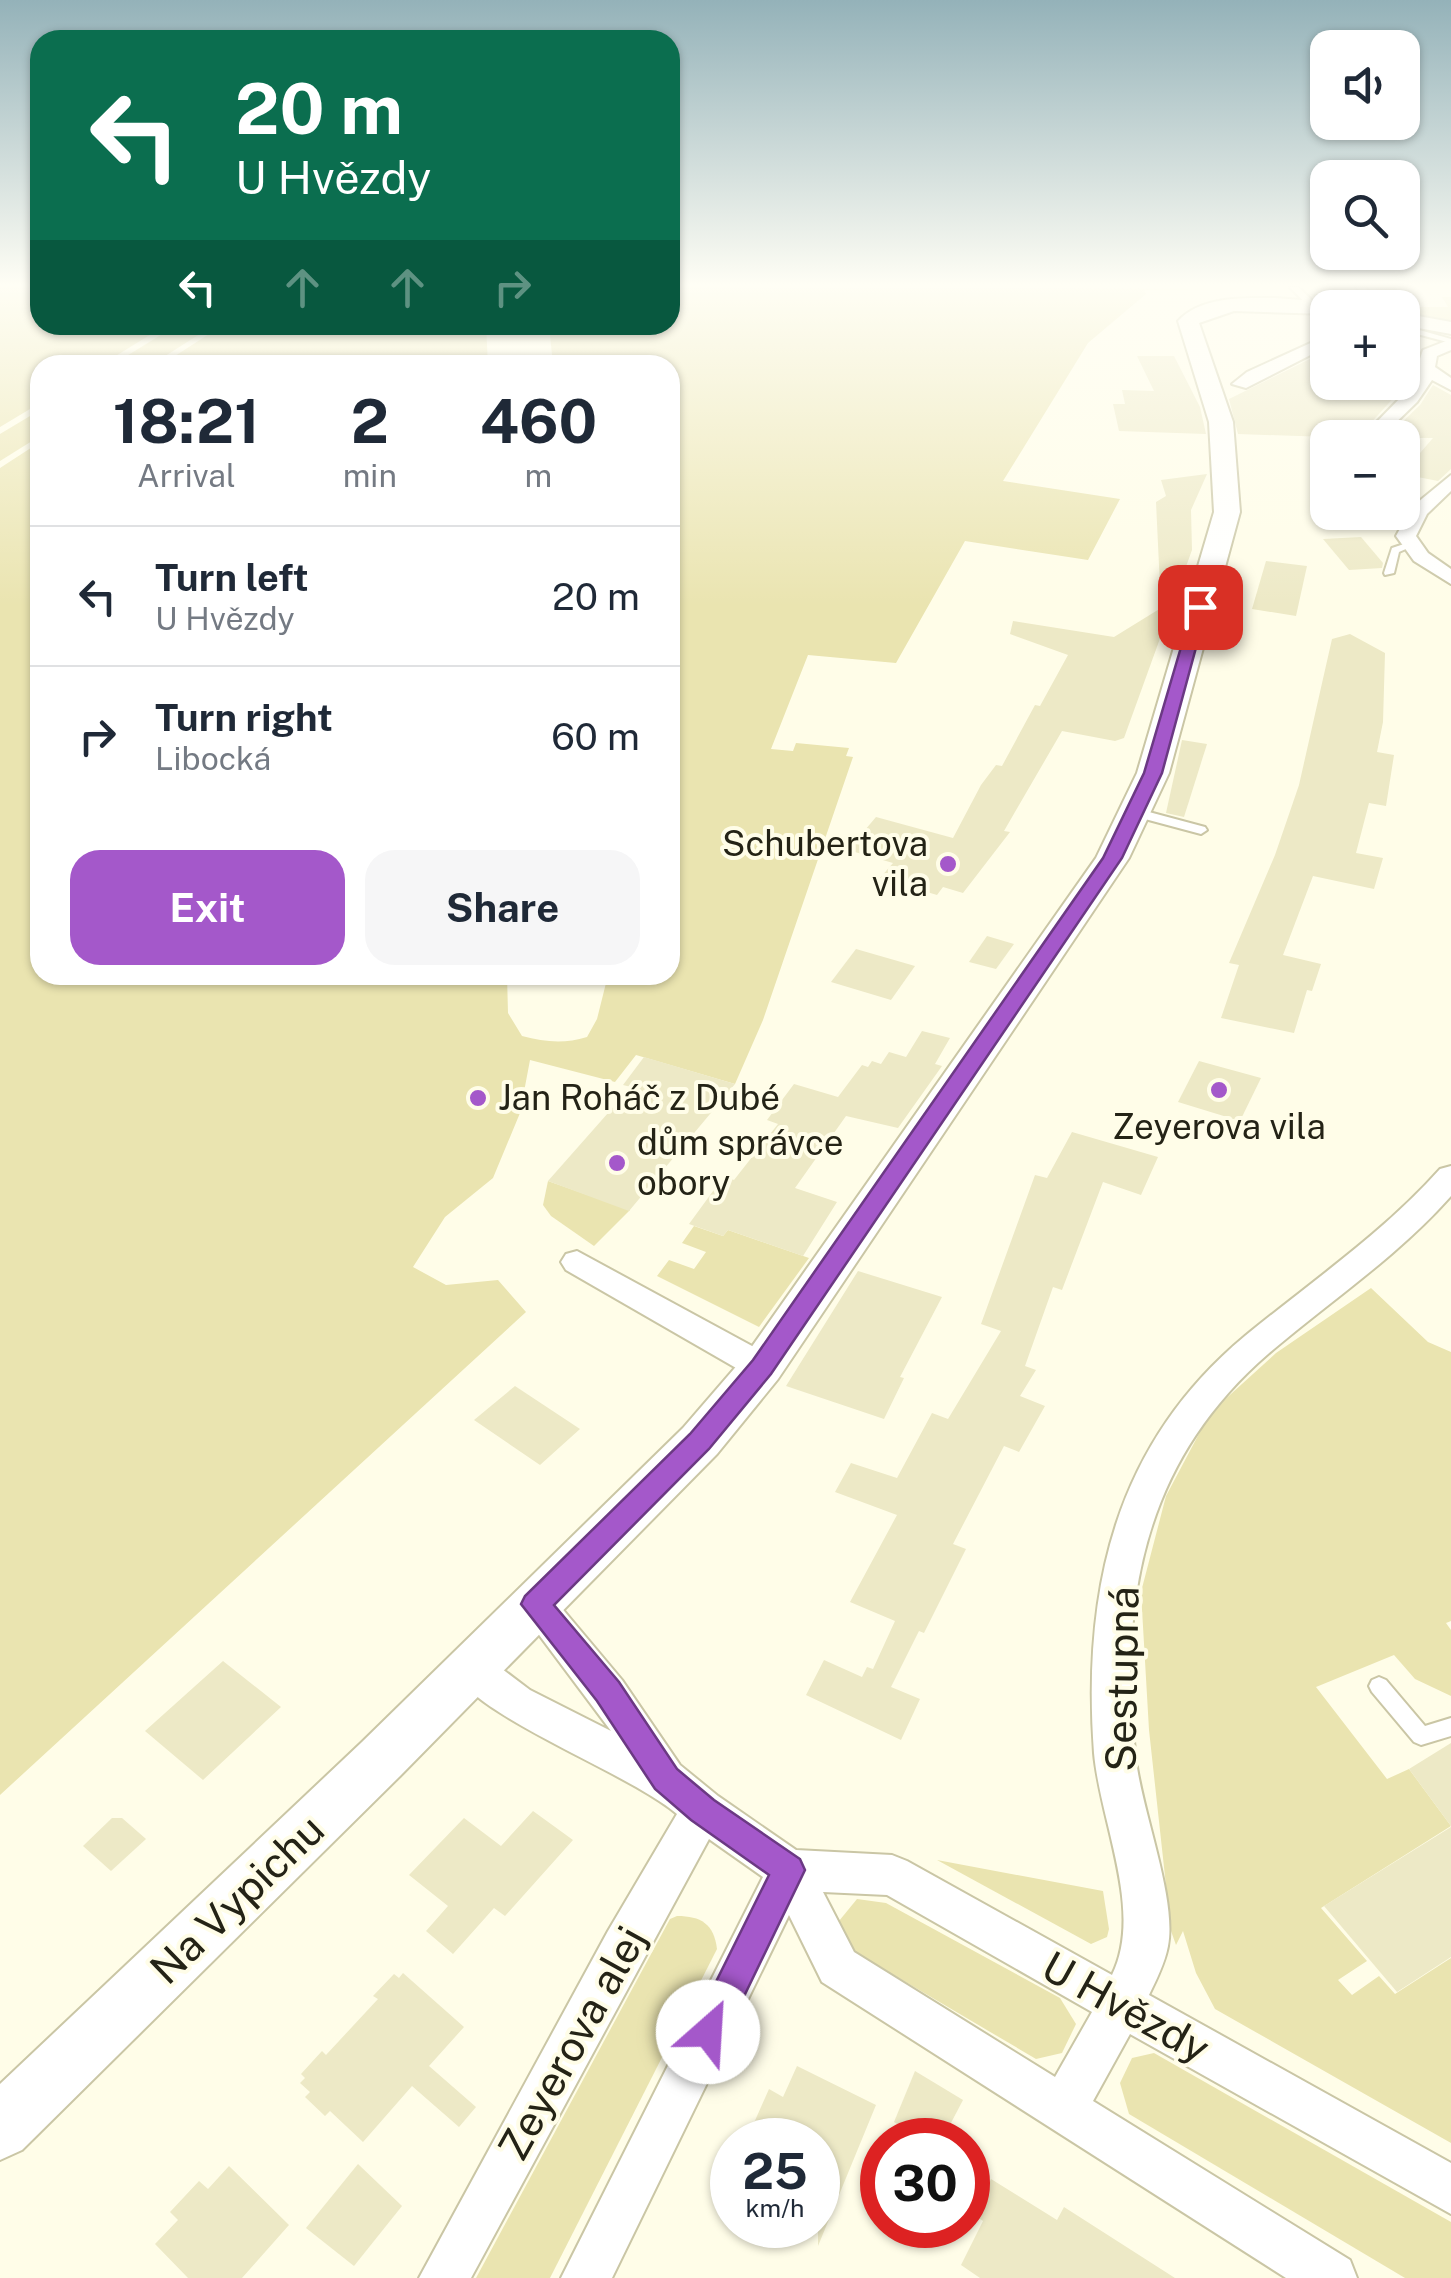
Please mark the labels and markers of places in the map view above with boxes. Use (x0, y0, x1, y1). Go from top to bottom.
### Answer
pin (1158, 565, 1243, 650)
place label: Schubertova vila (722, 823, 928, 904)
marker: Schubertova vila (937, 853, 959, 875)
place label: Jan Roháč z Dubé (498, 1077, 780, 1118)
marker: Zeyerova vila (1208, 1079, 1230, 1101)
marker: Jan Roháč z Dubé (467, 1087, 489, 1109)
place label: Zeyerova vila (1112, 1106, 1326, 1147)
place label: dům správce obory (637, 1122, 844, 1203)
marker: dům správce obory (606, 1152, 628, 1174)

